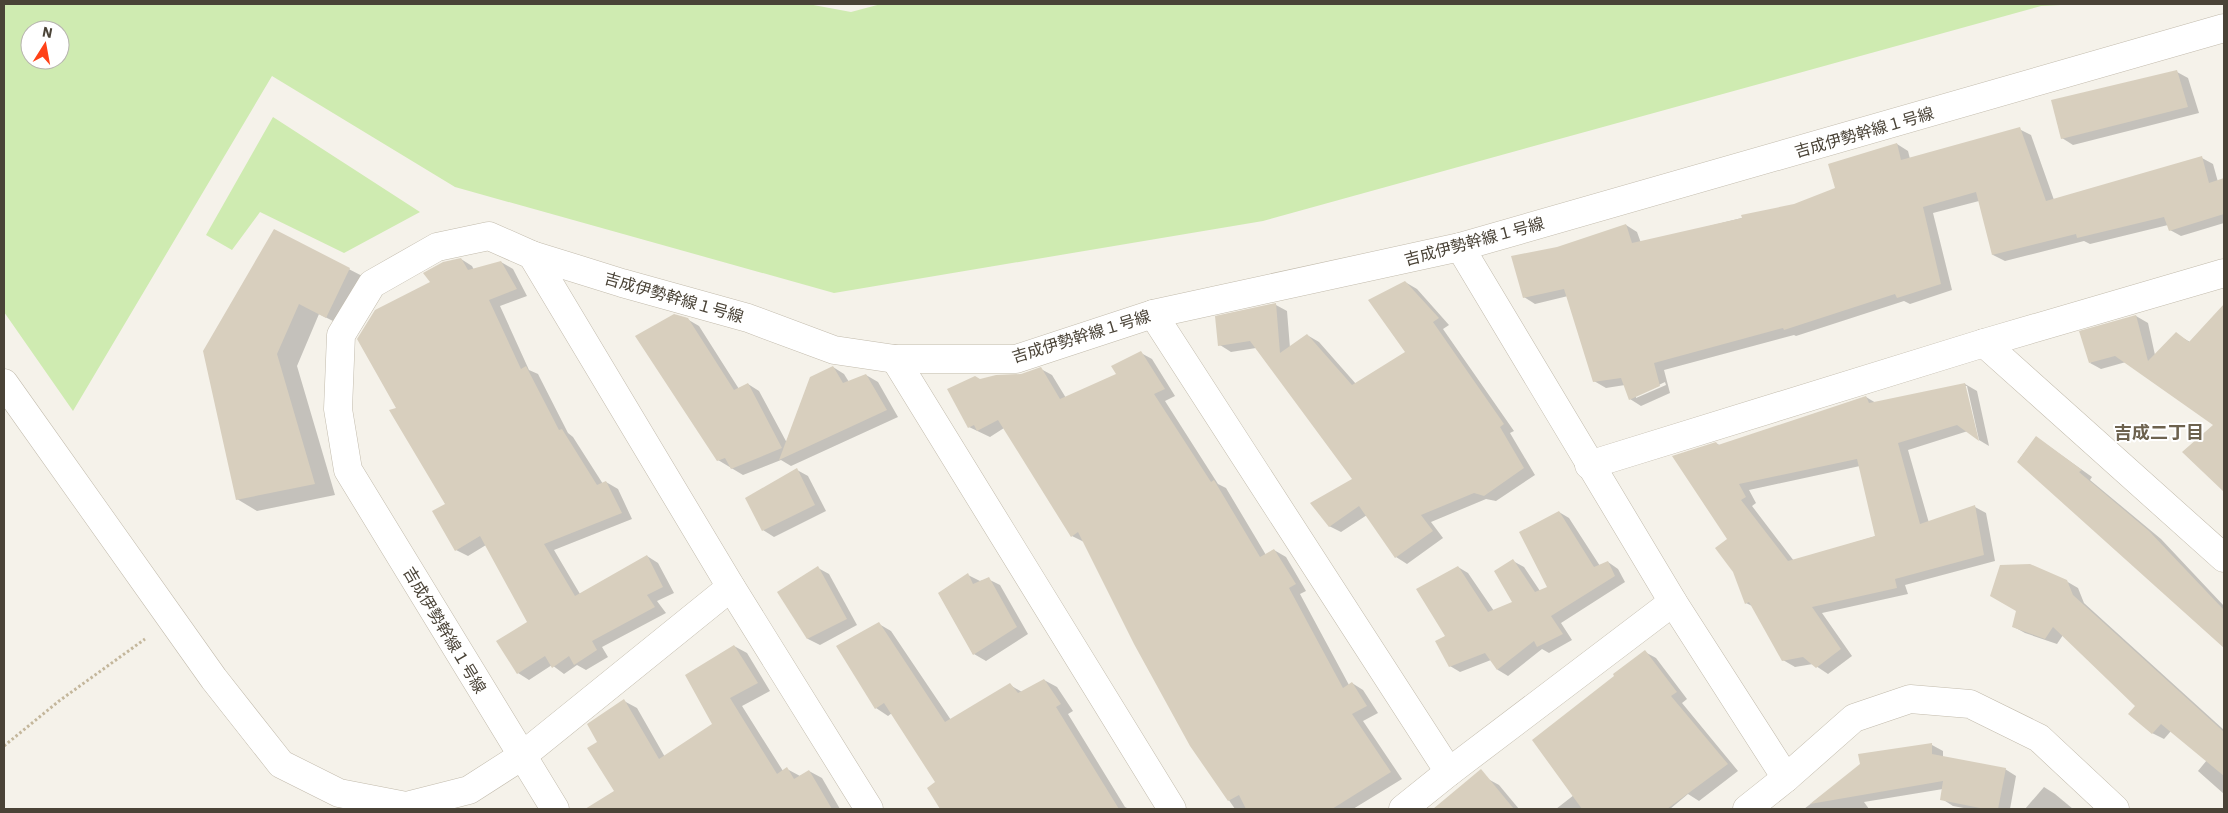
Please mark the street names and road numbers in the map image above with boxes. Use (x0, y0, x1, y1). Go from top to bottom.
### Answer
street label: 吉成伊勢幹線１号線 (1792, 103, 1936, 161)
street label: 吉成伊勢幹線１号線 (1402, 213, 1546, 269)
street label: 吉成伊勢幹線１号線 (602, 268, 746, 326)
street label: 吉成伊勢幹線１号線 (1009, 305, 1153, 367)
street label: 吉成伊勢幹線１号線 (399, 563, 491, 697)

